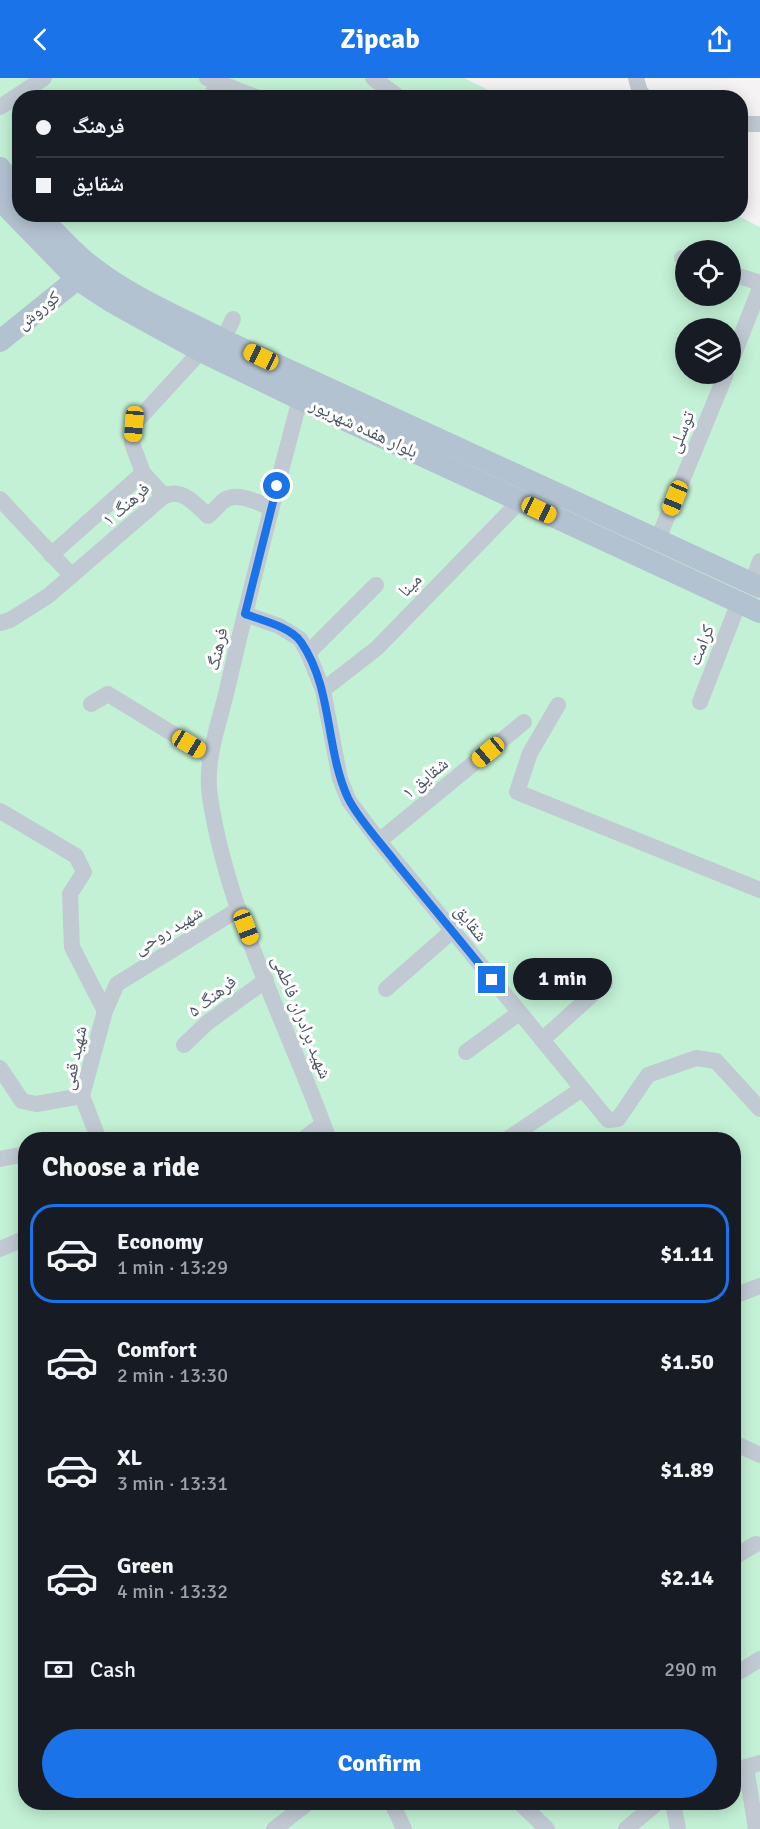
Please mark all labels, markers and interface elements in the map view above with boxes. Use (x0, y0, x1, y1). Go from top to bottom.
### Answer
icon: back (24, 23, 57, 56)
text: Zipcab (340, 23, 420, 56)
icon: share (703, 23, 736, 56)
text: فرهنگ (72, 112, 125, 139)
text: شقایق (72, 170, 124, 197)
map controls (675, 240, 741, 384)
button: locate (675, 240, 741, 306)
street label: کوروش (12, 286, 65, 334)
button: layers (675, 318, 741, 384)
car (241, 341, 281, 373)
street label: بلوار هفده شهریور (306, 393, 421, 463)
car (123, 405, 145, 443)
street label: توسلی (663, 408, 699, 456)
route start (263, 472, 290, 499)
street label: فرهنگ ۱ (98, 478, 154, 530)
car (660, 478, 690, 518)
car (519, 494, 559, 526)
street label: مینا (394, 569, 426, 601)
street label: کرامت (683, 621, 719, 669)
street label: فرهنگ (201, 625, 233, 673)
car (169, 727, 209, 761)
car (468, 734, 508, 770)
street label: شقایق ۱ (398, 752, 452, 804)
street label: شقایق (450, 900, 492, 946)
street label: شهید روحی (129, 901, 207, 959)
car (231, 907, 261, 947)
street label: شهید برادران فاطمی (267, 952, 337, 1082)
callout: 1 min (513, 959, 612, 1001)
route end (478, 966, 505, 993)
text: 1 min (538, 966, 587, 991)
street label: فرهنگ ۵ (183, 970, 241, 1022)
street label: شهید قمی (56, 1024, 92, 1092)
text: Choose a ride (42, 1151, 200, 1184)
icon: car (45, 1227, 99, 1281)
text: Economy (117, 1228, 203, 1255)
text: $1.11 (660, 1240, 714, 1267)
text: 1 min · 13:29 (117, 1255, 228, 1280)
icon: car (45, 1335, 99, 1389)
text: Comfort (117, 1336, 197, 1363)
text: $1.50 (660, 1348, 714, 1375)
text: 2 min · 13:30 (117, 1363, 228, 1388)
icon: car (45, 1443, 99, 1497)
text: XL (117, 1444, 142, 1471)
text: $1.89 (660, 1456, 714, 1483)
text: 3 min · 13:31 (117, 1471, 228, 1496)
icon: car (45, 1551, 99, 1605)
text: Green (117, 1552, 174, 1579)
text: $2.14 (660, 1564, 714, 1591)
text: 4 min · 13:32 (117, 1579, 228, 1604)
icon: cash (42, 1653, 75, 1686)
text: Cash (90, 1656, 136, 1683)
text: 290 m (664, 1657, 717, 1682)
button: Confirm (42, 1729, 717, 1798)

